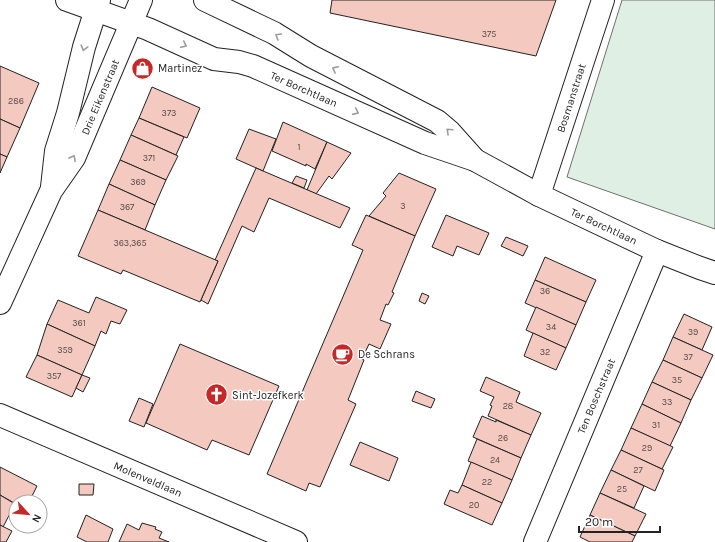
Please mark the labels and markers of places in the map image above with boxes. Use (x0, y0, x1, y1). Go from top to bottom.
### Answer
shop icon: Martinez (130, 55, 156, 81)
place label: Martinez (158, 62, 202, 75)
cafe icon: De Schrans (329, 341, 355, 367)
place label: De Schrans (358, 348, 415, 361)
church icon: Sint-Jozefkerk (203, 382, 229, 408)
place label: Sint-Jozefkerk (232, 389, 304, 402)

